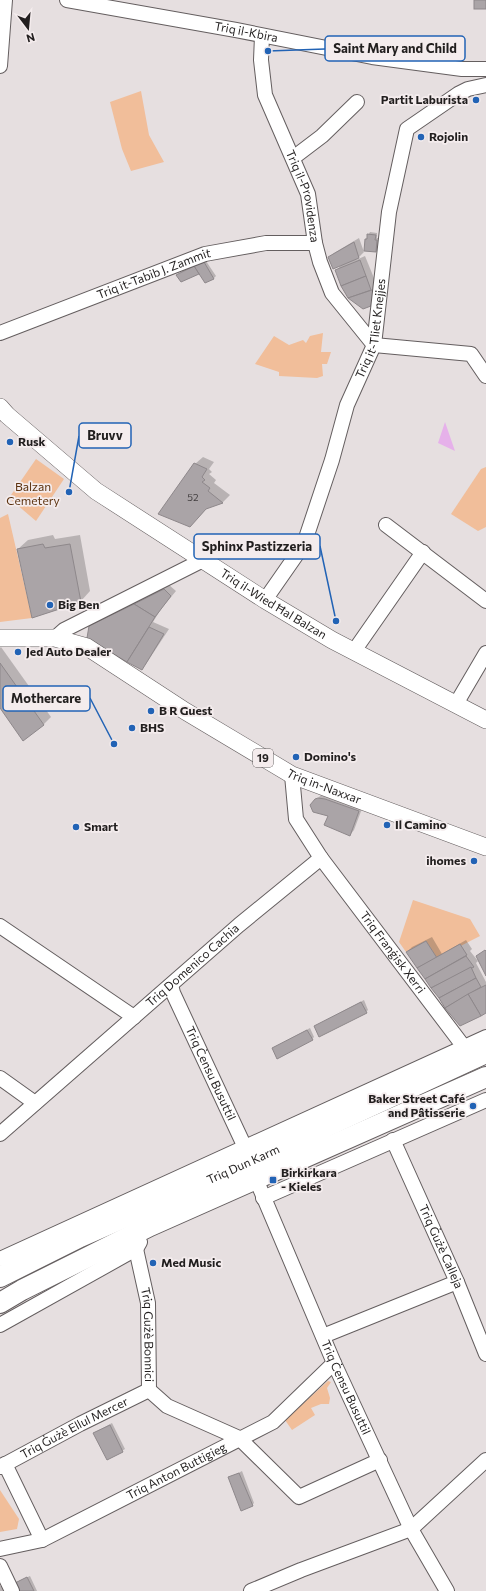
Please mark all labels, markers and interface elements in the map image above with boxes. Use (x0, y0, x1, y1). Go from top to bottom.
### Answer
north arrow (8, 8, 48, 48)
street label: Triq il-Kbira (213, 18, 279, 44)
text: N (25, 31, 37, 45)
callout: Saint Mary and Child (325, 36, 465, 61)
text: Saint Mary and Child (333, 40, 457, 56)
place label: Partit Laburista (381, 92, 468, 106)
marker: Partit Laburista (471, 95, 481, 105)
place label: Rojolin (429, 129, 468, 143)
marker: Rojolin (416, 132, 426, 142)
street label: Triq il-Providenza (284, 148, 323, 243)
street label: Triq it-Tabib J. Zammit (95, 245, 212, 301)
street label: Triq it-Tliet Knejjes (352, 278, 387, 380)
callout: Bruvv (79, 423, 131, 448)
text: Bruvv (87, 427, 123, 443)
place label: Rusk (18, 434, 46, 448)
marker: Rusk (5, 437, 15, 447)
park label: Balzan Cemetery (6, 479, 60, 507)
house number: 52 (187, 491, 199, 503)
callout: Sphinx Pastizzeria (194, 534, 320, 559)
text: Sphinx Pastizzeria (202, 538, 312, 554)
street label: Triq il-Wied Ħal Balzan (218, 565, 330, 641)
place label: Big Ben (58, 597, 99, 611)
marker: Big Ben (45, 600, 55, 610)
place label: Jed Auto Dealer (26, 644, 111, 659)
marker: Jed Auto Dealer (13, 647, 23, 657)
callout: Mothercare (3, 686, 90, 711)
text: Mothercare (11, 690, 81, 706)
place label: B R Guest (159, 703, 212, 717)
marker: B R Guest (146, 706, 156, 716)
place label: BHS (140, 720, 164, 734)
marker: BHS (127, 723, 137, 733)
road number: 19 (253, 749, 273, 767)
place label: Domino's (304, 749, 357, 763)
marker: Domino's (291, 752, 301, 762)
street label: Triq in-Naxxar (285, 766, 364, 806)
place label: Il Camino (395, 817, 447, 831)
place label: Smart (84, 819, 118, 833)
marker: Il Camino (382, 820, 392, 830)
marker: Smart (71, 822, 81, 832)
place label: ihomes (426, 853, 466, 867)
marker: ihomes (469, 856, 479, 866)
street label: Triq Franġisk Xerri (358, 908, 429, 996)
street label: Triq Domenico Cachia (143, 920, 241, 1009)
street label: Triq Ċensu Busuttil (183, 1024, 239, 1122)
place label: Baker Street Café and Pâtisserie (368, 1091, 465, 1119)
marker: Baker Street Café and Pâtisserie (468, 1101, 478, 1111)
street label: Triq Dun Karm (204, 1141, 281, 1186)
place label: Birkirkara - Kieles (281, 1165, 337, 1193)
marker: Birkirkara - Kieles (268, 1175, 278, 1185)
street label: Triq Ġużè Calleja (417, 1202, 467, 1290)
place label: Med Music (161, 1255, 221, 1269)
marker: Med Music (148, 1258, 158, 1268)
street label: Triq Gużè Bonnici (139, 1286, 157, 1382)
street label: Triq Ċensu Busuttil (319, 1338, 374, 1437)
street label: Triq Ġużè Ellul Mercer (18, 1393, 130, 1461)
street label: Triq Anton Buttigieg (124, 1439, 229, 1502)

